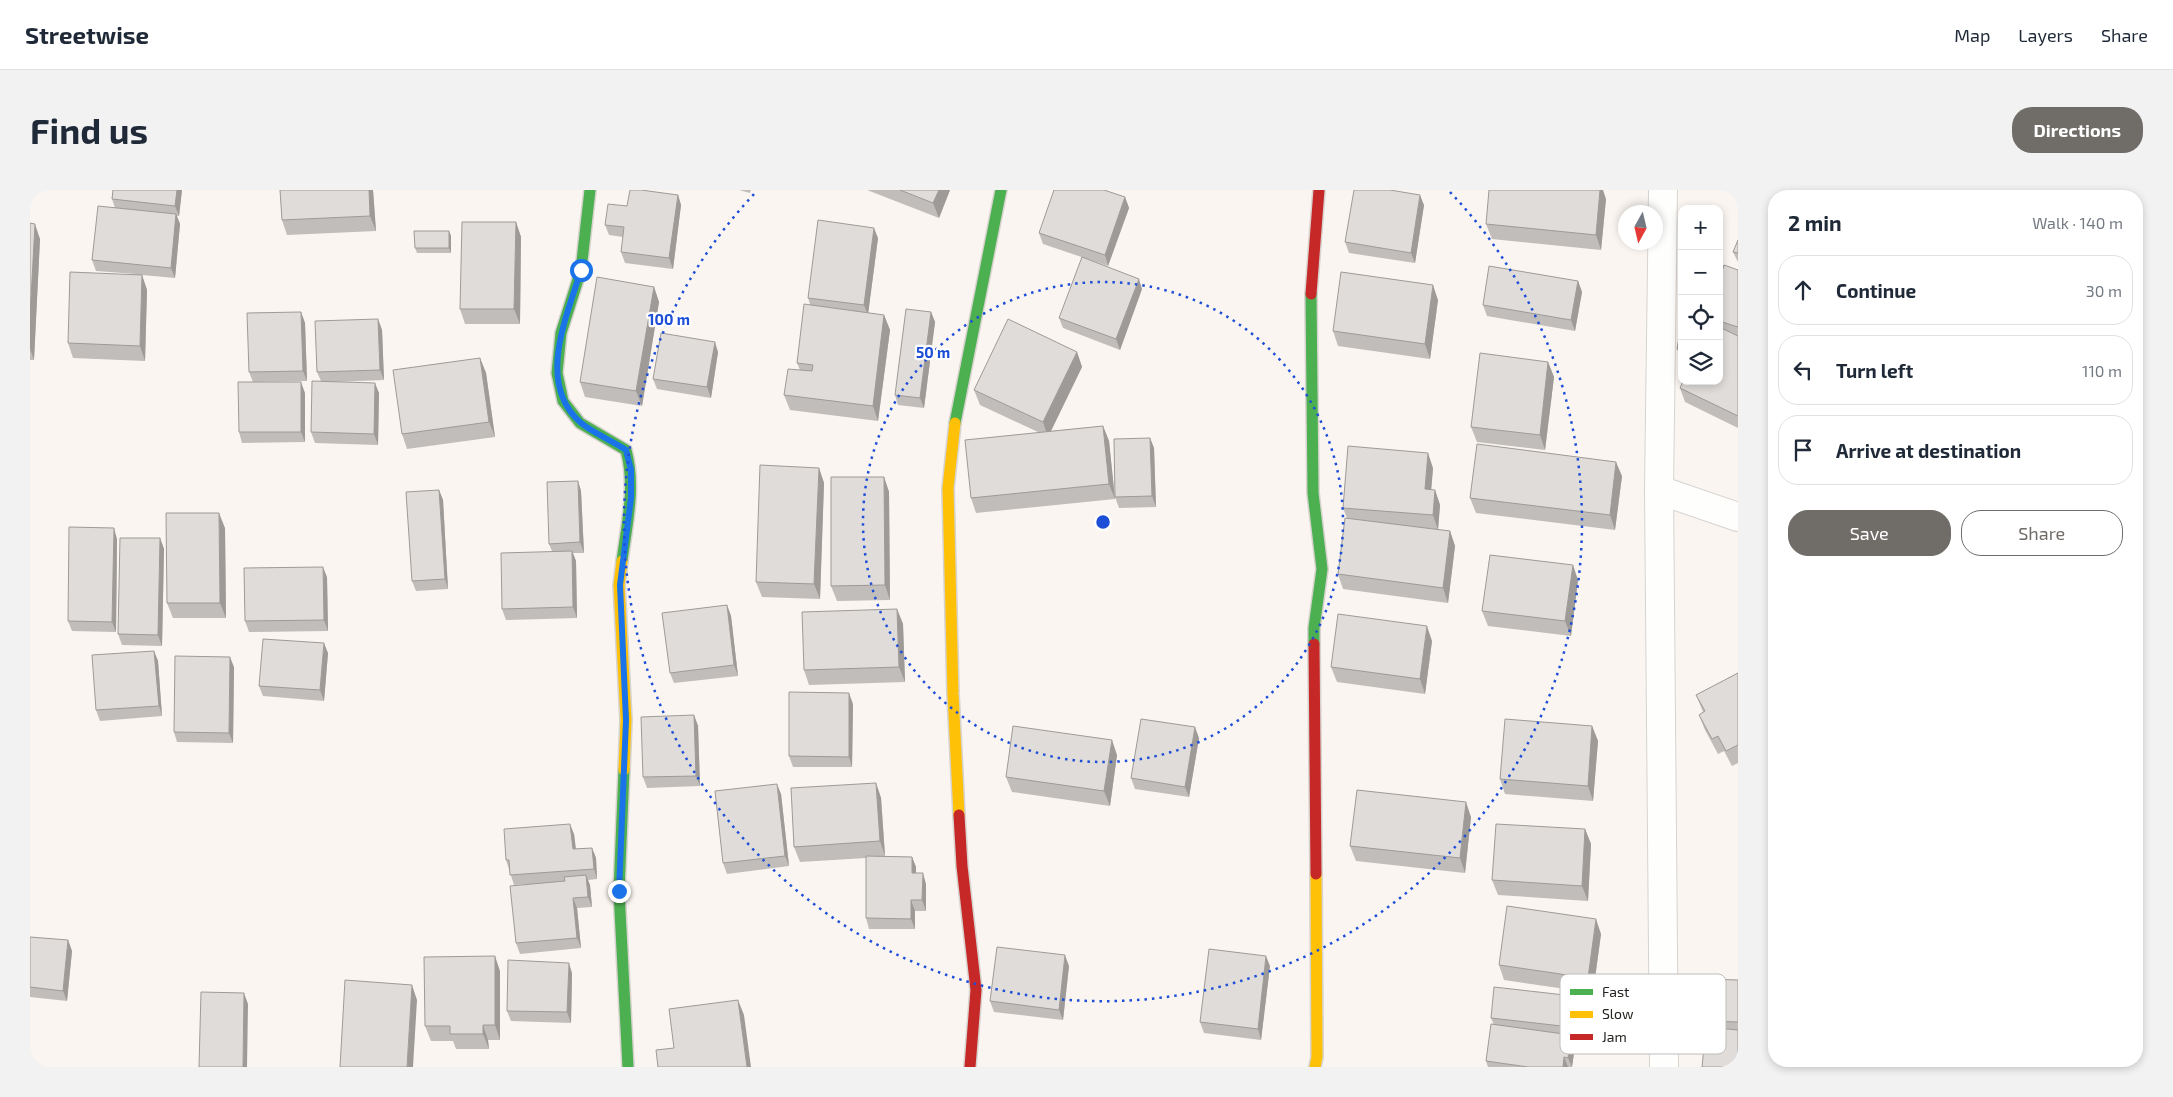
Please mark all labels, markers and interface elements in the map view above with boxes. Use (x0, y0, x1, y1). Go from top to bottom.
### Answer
text: Streetwise (25, 20, 149, 49)
text: Map (1954, 24, 1990, 46)
text: Layers (2018, 24, 2073, 46)
text: Share (2101, 24, 2148, 46)
button: Directions (2012, 107, 2143, 153)
text: Find us (30, 109, 148, 151)
north arrow (1618, 205, 1663, 250)
map controls (1678, 205, 1723, 385)
button: + (1678, 205, 1723, 250)
text: 2 min (1788, 210, 1842, 235)
text: Walk · 140 m (2032, 213, 2123, 232)
button: − (1678, 250, 1723, 295)
route start (570, 259, 593, 282)
icon: ahead (1789, 276, 1817, 304)
text: Continue (1836, 279, 1916, 302)
text: 30 m (2086, 281, 2122, 300)
button: locate (1678, 295, 1723, 340)
text: 100 m (648, 310, 690, 328)
button: layers (1678, 340, 1723, 385)
text: 50 m (916, 343, 950, 361)
icon: left (1789, 356, 1817, 384)
text: Turn left (1836, 359, 1913, 382)
text: 110 m (2082, 361, 2122, 380)
icon: arrive (1789, 436, 1817, 464)
text: Arrive at destination (1836, 439, 2021, 462)
button: Save (1788, 510, 1951, 556)
button: Share (1961, 510, 2123, 556)
centre of rings (1094, 513, 1112, 531)
route end (608, 880, 631, 903)
legend (1560, 974, 1726, 1054)
text: Fast (1602, 983, 1629, 1000)
text: Slow (1602, 1005, 1634, 1022)
text: Jam (1602, 1028, 1627, 1045)

